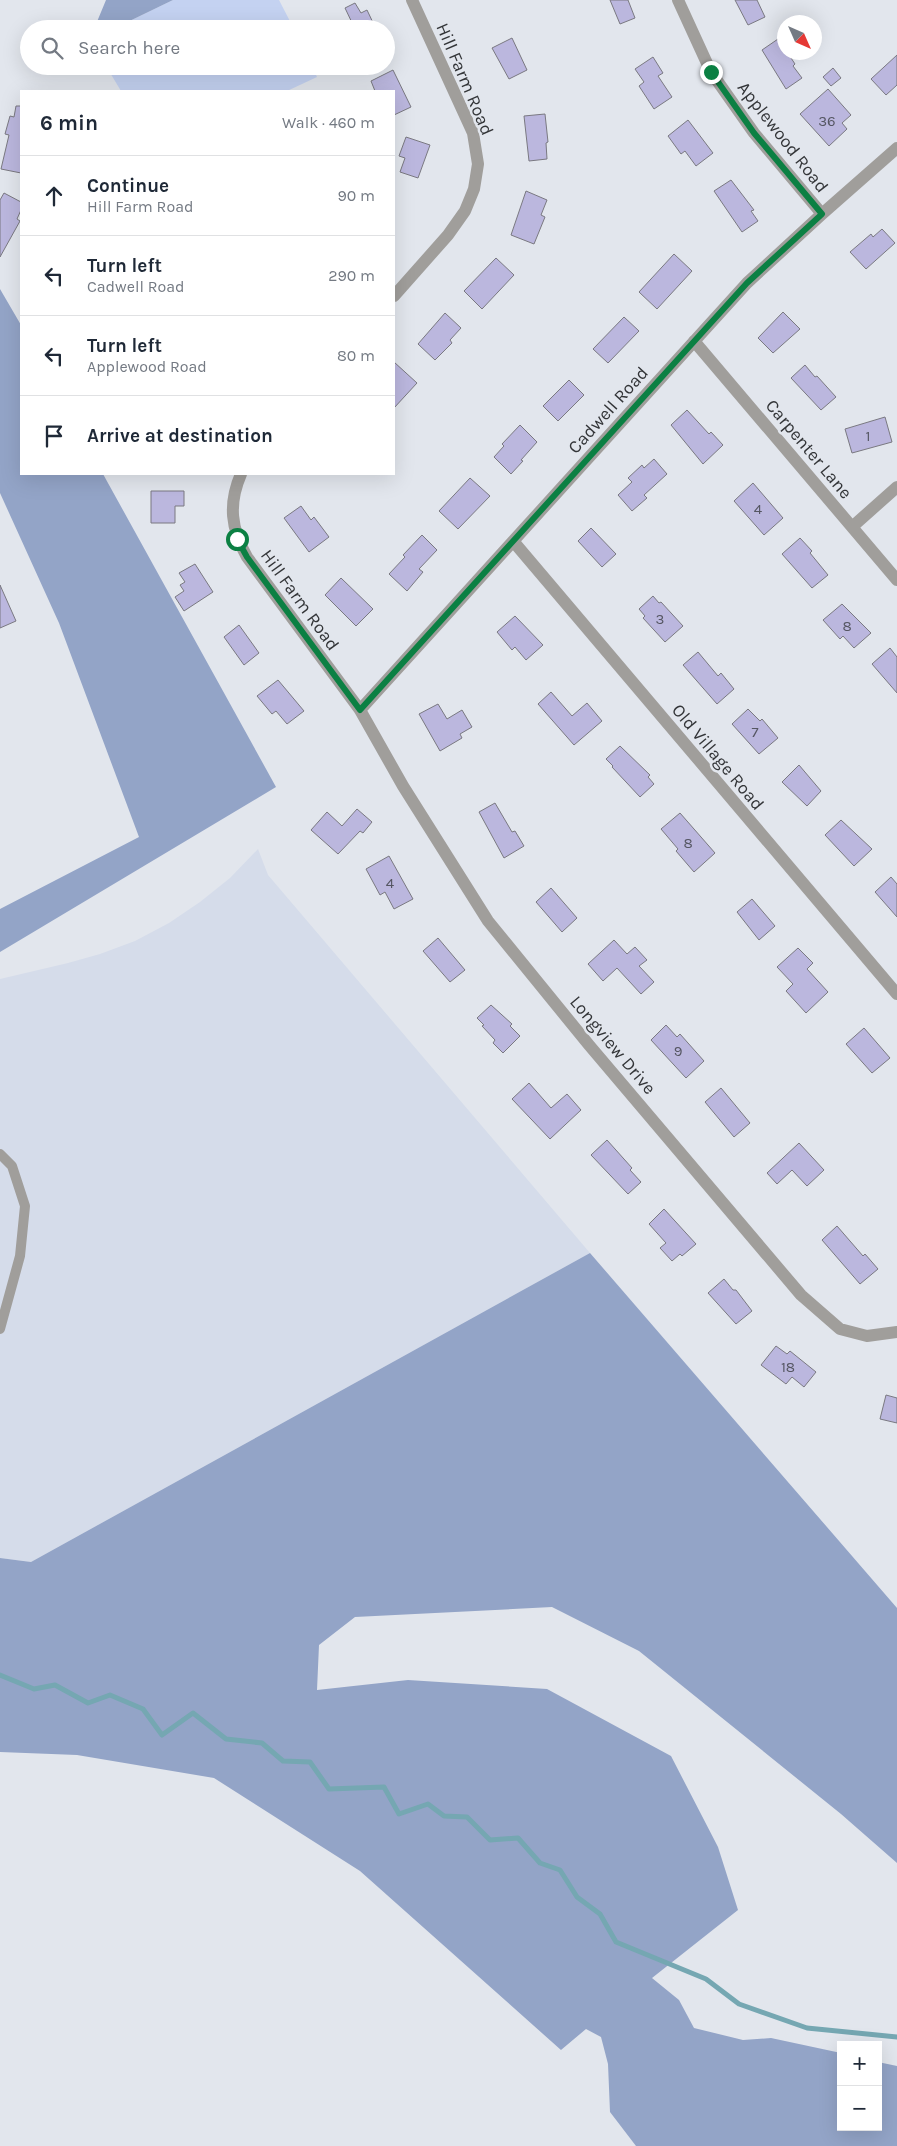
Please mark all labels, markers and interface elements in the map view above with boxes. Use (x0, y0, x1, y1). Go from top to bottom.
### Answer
north arrow (777, 15, 822, 60)
search box (20, 20, 395, 75)
street label: Hill Farm Road (431, 20, 499, 138)
icon: search (38, 34, 66, 62)
text: Search here (78, 37, 180, 59)
route end (700, 61, 723, 84)
street label: Applewood Road (733, 77, 833, 197)
text: 6 min (40, 111, 98, 135)
house number: 36 (818, 112, 836, 130)
text: Walk · 460 m (282, 113, 375, 132)
text: Continue (87, 175, 169, 197)
icon: ahead (40, 182, 68, 210)
text: 90 m (337, 186, 375, 205)
text: Hill Farm Road (87, 197, 193, 216)
text: Turn left (87, 255, 162, 277)
icon: left (40, 262, 68, 290)
text: 290 m (328, 266, 375, 285)
text: Cadwell Road (87, 277, 185, 296)
text: Turn left (87, 335, 162, 357)
icon: left (40, 342, 68, 370)
text: 80 m (337, 346, 375, 365)
text: Applewood Road (87, 357, 207, 376)
street label: Cadwell Road (563, 362, 653, 458)
street label: Carpenter Lane (761, 395, 857, 503)
icon: arrive (40, 422, 68, 450)
text: Arrive at destination (87, 425, 273, 447)
house number: 1 (866, 427, 870, 445)
house number: 4 (754, 500, 763, 518)
route start (226, 528, 249, 551)
street label: Hill Farm Road (256, 545, 344, 655)
house number: 3 (656, 610, 664, 628)
house number: 8 (842, 617, 852, 635)
street label: Old Village Road (667, 699, 769, 815)
house number: 7 (751, 723, 759, 741)
house number: 8 (683, 834, 693, 852)
house number: 4 (386, 874, 395, 892)
street label: Longview Drive (565, 991, 661, 1099)
house number: 9 (674, 1042, 682, 1060)
house number: 18 (781, 1358, 795, 1376)
map controls (837, 2041, 882, 2131)
button: + (837, 2041, 882, 2086)
button: − (837, 2086, 882, 2131)

